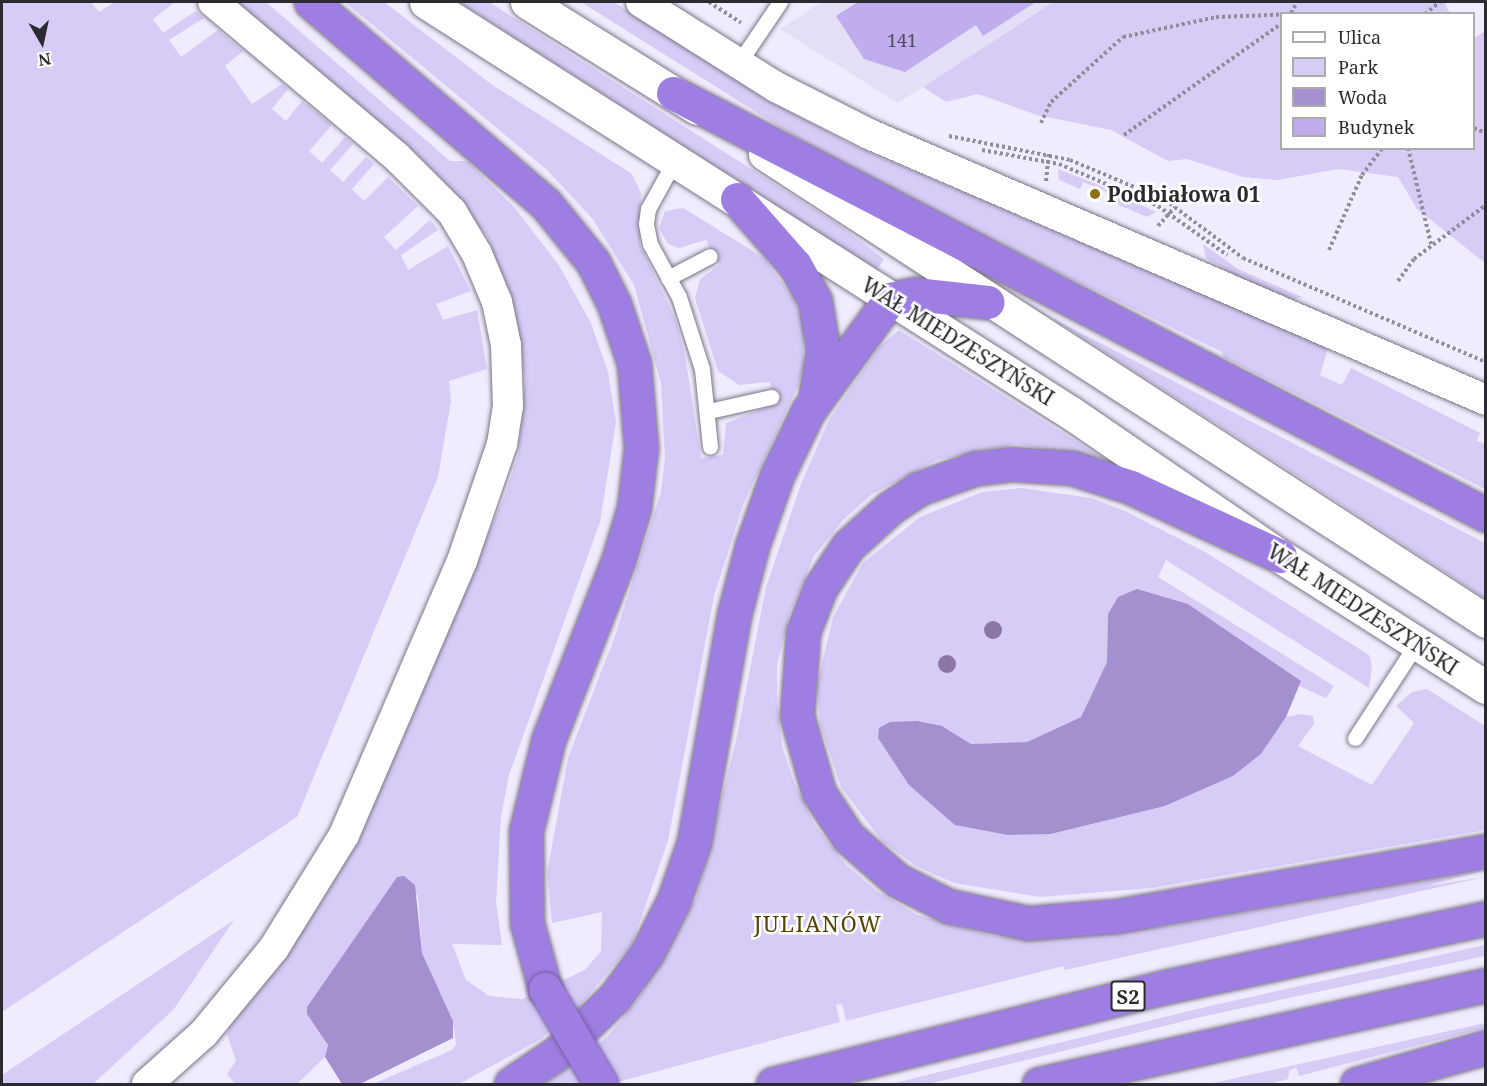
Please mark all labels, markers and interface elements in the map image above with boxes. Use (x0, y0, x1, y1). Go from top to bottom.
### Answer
north arrow (12, 12, 72, 72)
legend (1280, 12, 1475, 150)
text: Ulica (1338, 25, 1381, 49)
house number: 141 (887, 29, 917, 51)
text: N (37, 48, 53, 72)
text: Park (1338, 55, 1378, 79)
text: Woda (1338, 85, 1387, 109)
text: Budynek (1338, 115, 1414, 139)
place label: Podbiałowa 01 (1107, 181, 1261, 207)
marker: Podbiałowa 01 (1088, 187, 1102, 201)
street label: WAŁ MIEDZESZYŃSKI (857, 272, 1059, 410)
street label: WAŁ MIEDZESZYŃSKI (1263, 538, 1463, 680)
district label: JULIANÓW (754, 911, 882, 937)
road number: S2 (1110, 979, 1146, 1013)

